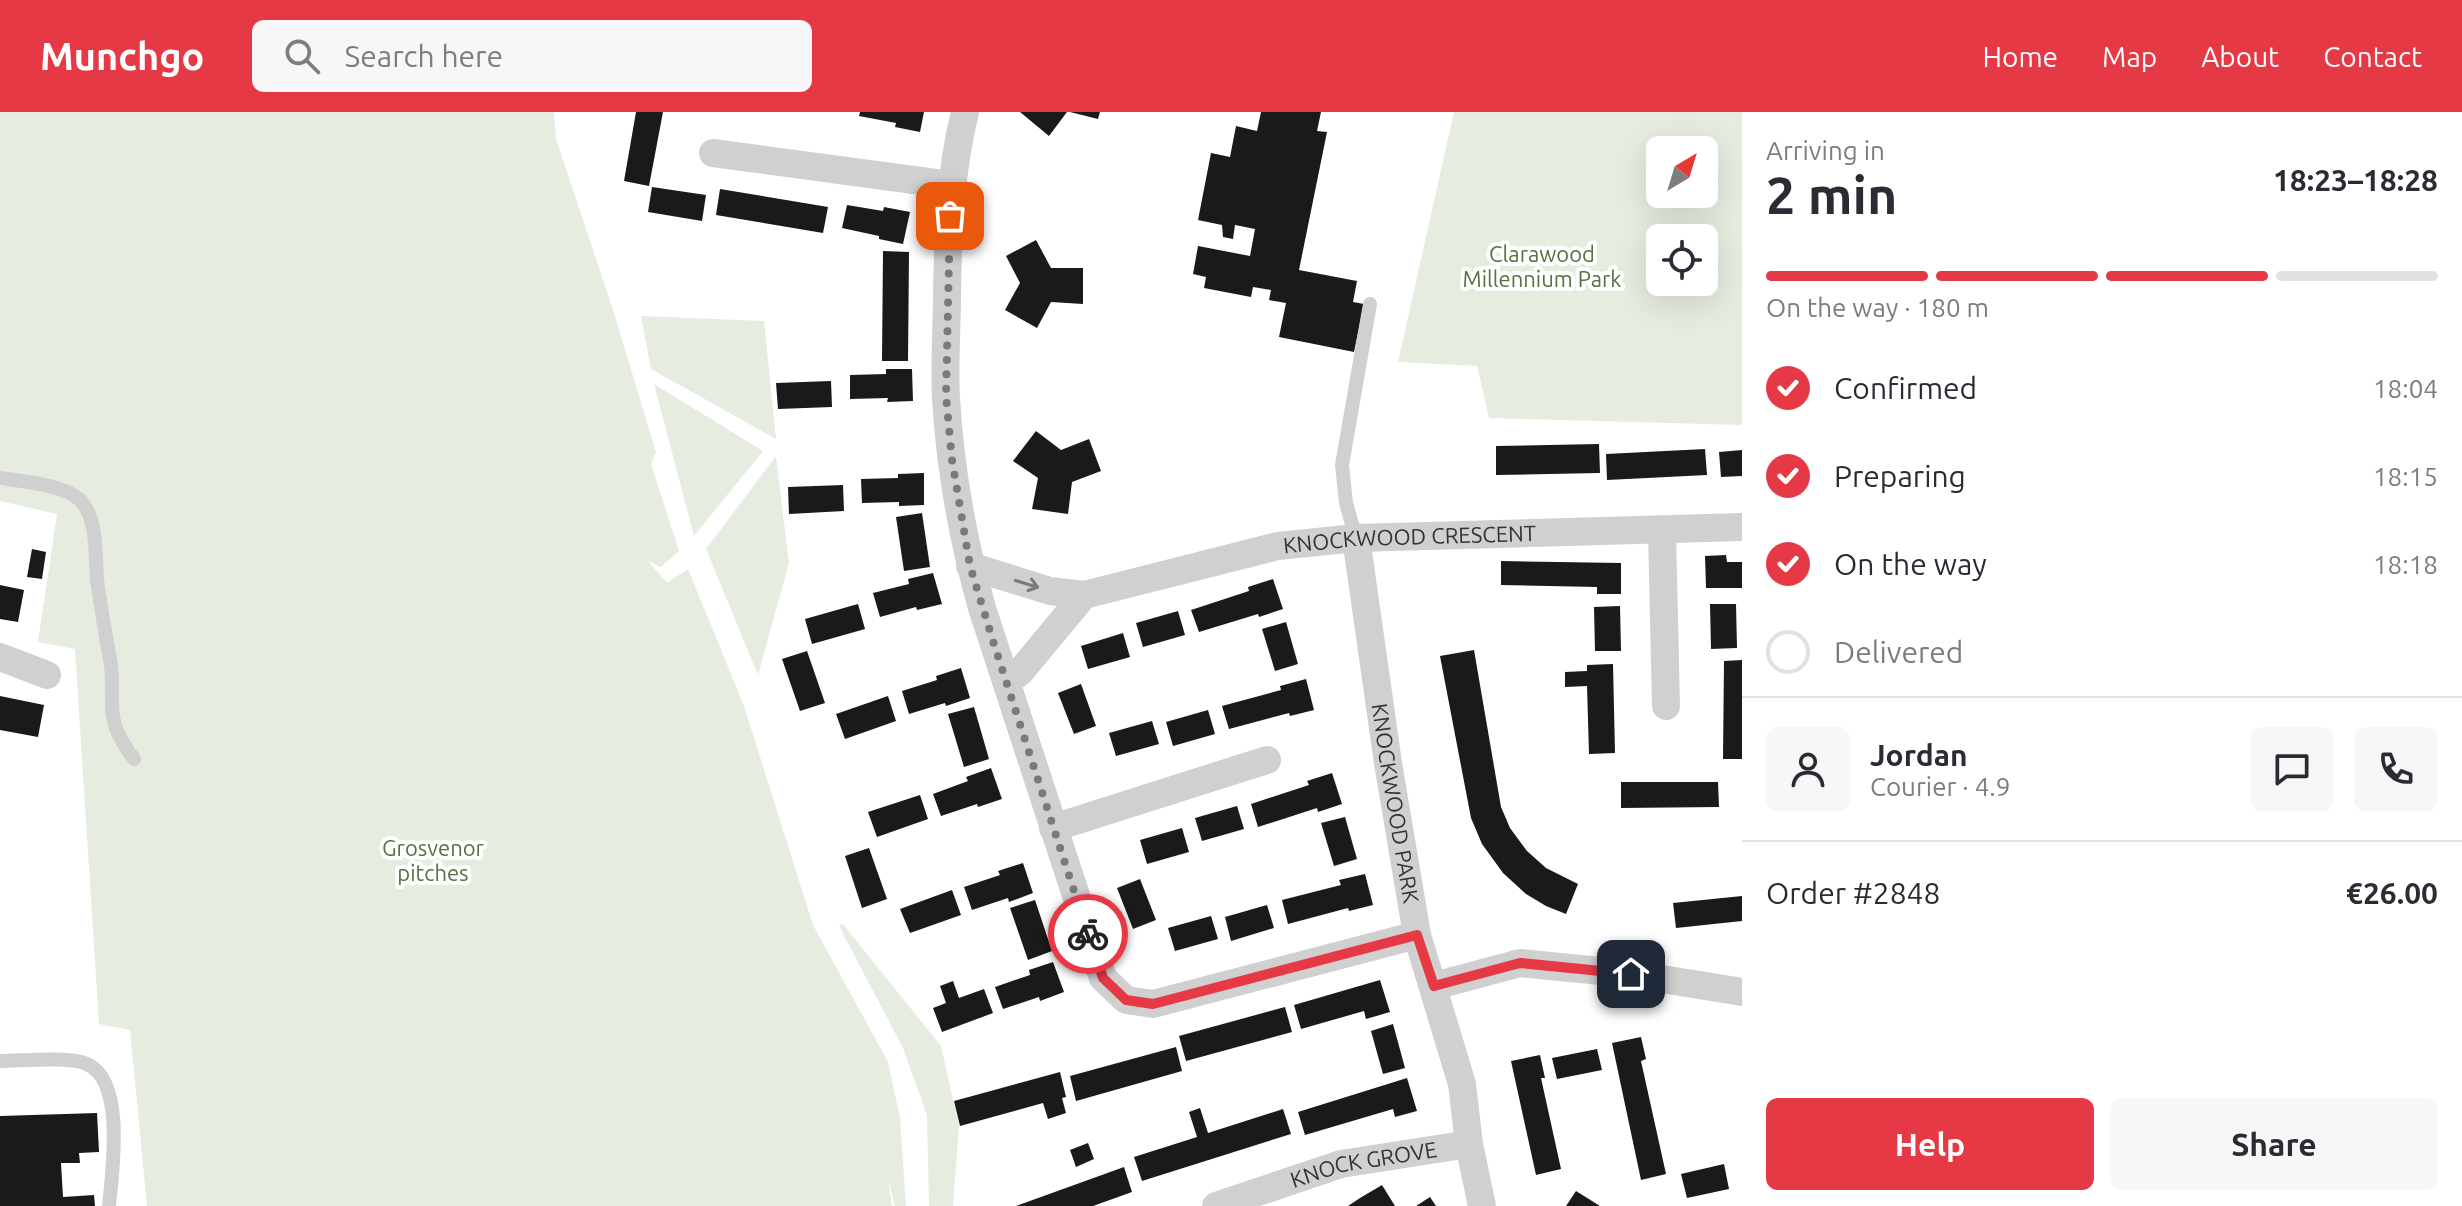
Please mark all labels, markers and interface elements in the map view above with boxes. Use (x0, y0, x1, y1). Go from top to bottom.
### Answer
search box (252, 20, 812, 92)
icon: search (280, 34, 324, 78)
text: Munchgo (40, 35, 204, 77)
text: Search here (344, 39, 503, 73)
text: Home (1983, 41, 2058, 72)
text: Map (2102, 41, 2157, 72)
text: About (2201, 41, 2279, 72)
text: Contact (2323, 41, 2422, 72)
north arrow (1646, 136, 1718, 208)
map controls (1646, 136, 1718, 296)
text: Arriving in (1766, 136, 1885, 165)
text: 18:23–18:28 (2273, 163, 2438, 197)
text: 2 min (1766, 166, 1897, 224)
pin (916, 182, 984, 250)
icon: bag (928, 194, 972, 238)
button: locate (1646, 224, 1718, 296)
park label: Clarawood Millennium Park (1463, 241, 1621, 291)
text: On the way · 180 m (1766, 293, 1989, 322)
icon: check (1766, 366, 1810, 410)
text: Confirmed (1834, 371, 1977, 405)
text: 18:04 (2373, 374, 2438, 403)
icon: check (1766, 454, 1810, 498)
text: Preparing (1834, 459, 1966, 493)
text: 18:15 (2373, 462, 2438, 491)
street label: KNOCKWOOD CRESCENT (1282, 520, 1536, 557)
icon: check (1766, 542, 1810, 586)
text: On the way (1834, 547, 1987, 581)
text: 18:18 (2373, 550, 2438, 579)
one-way arrow (1013, 577, 1039, 592)
text: Delivered (1834, 635, 1963, 669)
street label: KNOCKWOOD PARK (1368, 701, 1424, 905)
button: person (1766, 727, 1850, 811)
button: chat (2250, 727, 2334, 811)
button: phone (2354, 727, 2438, 811)
text: Jordan (1870, 738, 1968, 772)
text: Courier · 4.9 (1870, 772, 2010, 801)
park label: Grosvenor pitches (382, 835, 485, 885)
text: Order #2848 (1766, 876, 1940, 910)
text: €26.00 (2346, 876, 2438, 910)
courier (1048, 894, 1128, 974)
icon: bike (1066, 912, 1110, 956)
pin (1597, 940, 1665, 1008)
icon: home (1609, 952, 1653, 996)
button: Help (1766, 1098, 2094, 1190)
button: Share (2110, 1098, 2438, 1190)
street label: KNOCK GROVE (1287, 1136, 1439, 1192)

